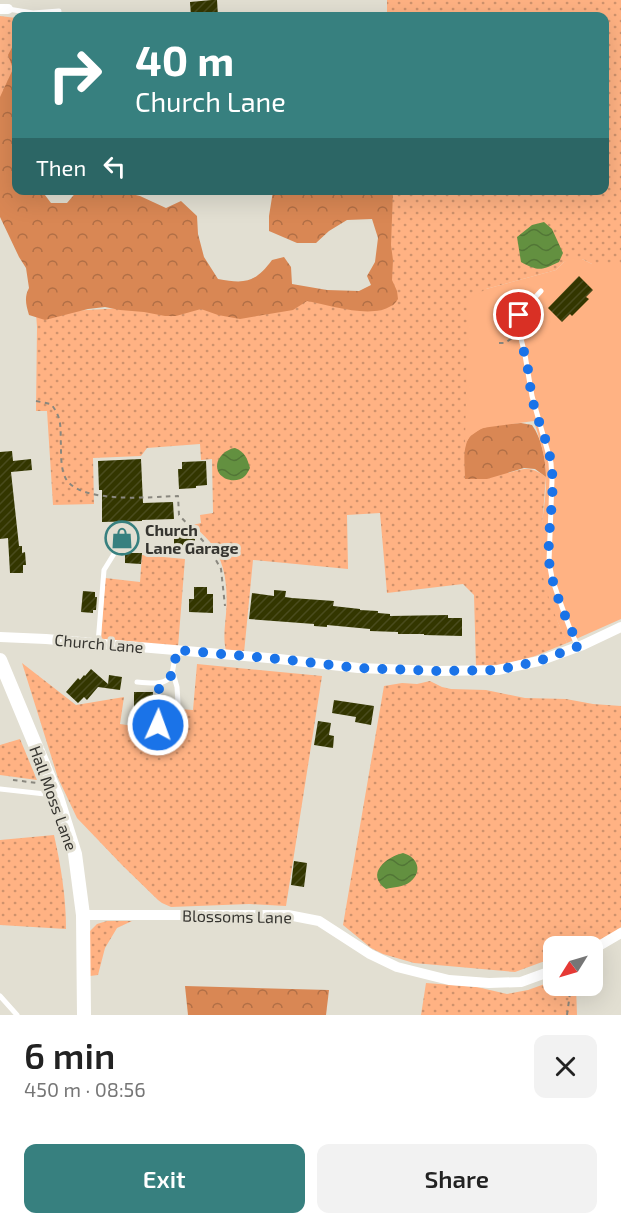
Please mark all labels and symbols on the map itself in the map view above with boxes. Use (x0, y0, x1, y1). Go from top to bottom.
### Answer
pin (493, 289, 544, 340)
shop icon: Church Lane Garage (104, 520, 140, 556)
place label: Church Lane Garage (145, 520, 238, 557)
street label: Church Lane (54, 630, 144, 656)
position arrow (126, 693, 190, 757)
street label: Hall Moss Lane (26, 743, 82, 853)
street label: Blossoms Lane (182, 906, 292, 926)
north arrow (543, 936, 603, 996)

